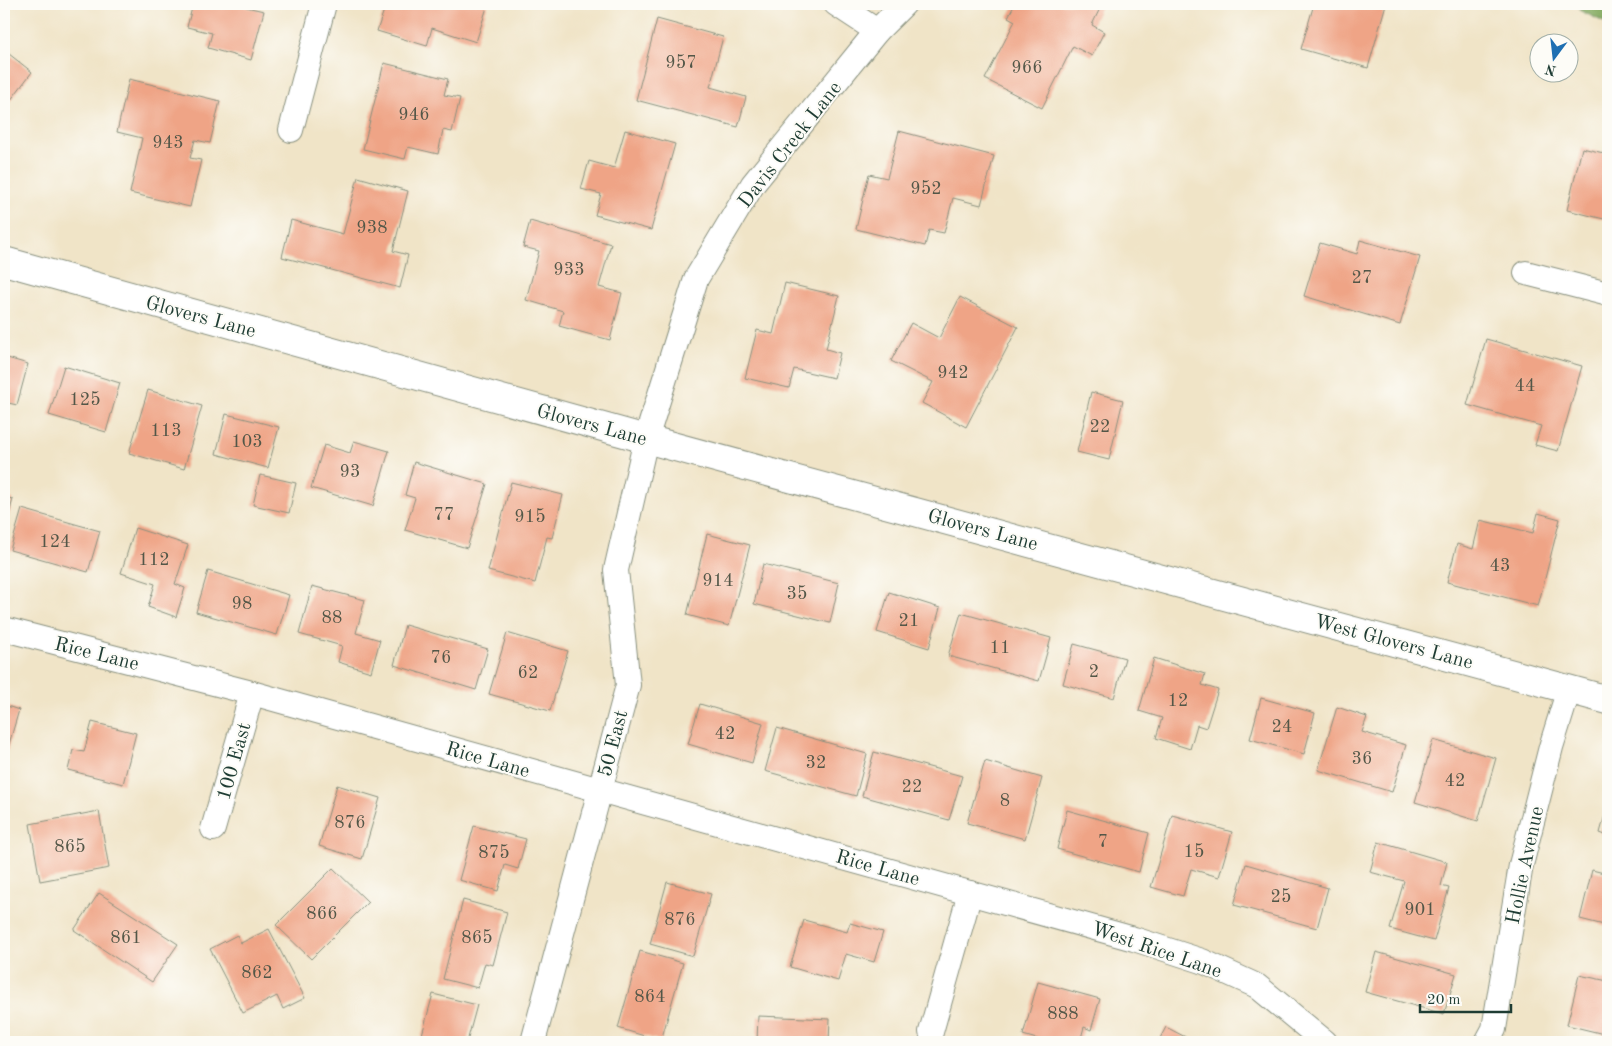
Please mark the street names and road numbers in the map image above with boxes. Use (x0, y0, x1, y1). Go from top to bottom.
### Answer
street label: Davis Creek Lane (735, 78, 846, 212)
street label: Glovers Lane (143, 294, 258, 342)
street label: Glovers Lane (534, 402, 649, 450)
street label: Glovers Lane (925, 507, 1040, 555)
street label: West Glovers Lane (1312, 612, 1475, 674)
street label: Rice Lane (52, 635, 141, 675)
street label: 50 East (595, 708, 632, 779)
street label: 100 East (214, 720, 256, 803)
street label: Rice Lane (443, 739, 532, 782)
street label: Hollie Avenue (1504, 805, 1548, 926)
street label: Rice Lane (833, 847, 922, 890)
street label: West Rice Lane (1089, 919, 1224, 983)

